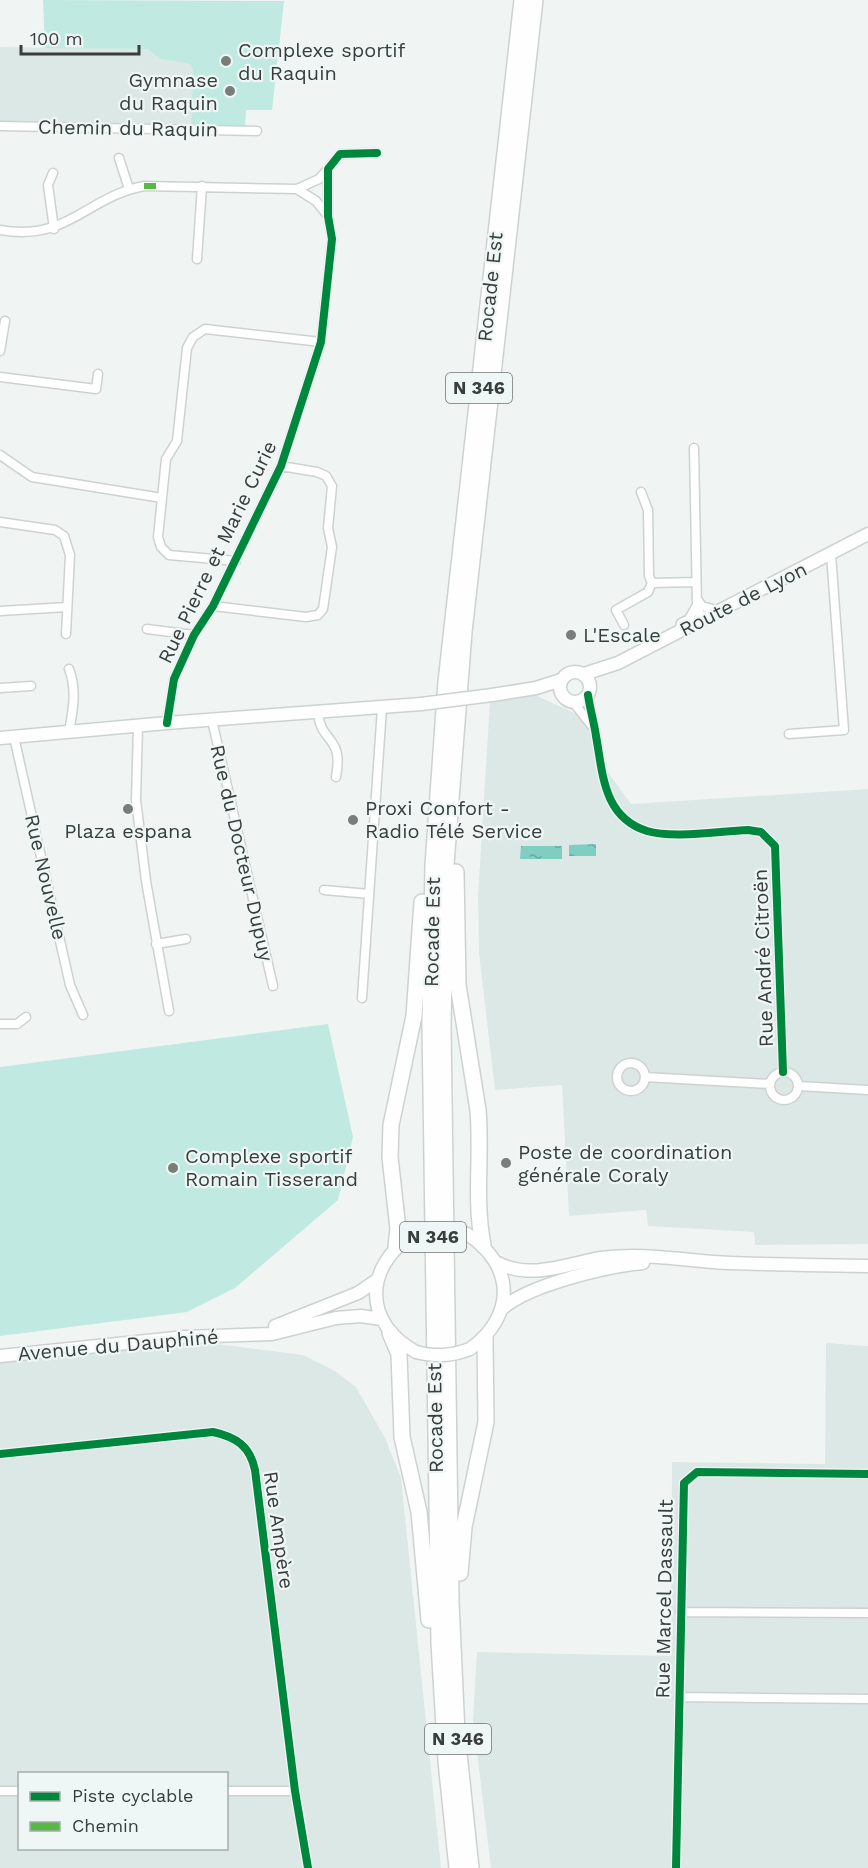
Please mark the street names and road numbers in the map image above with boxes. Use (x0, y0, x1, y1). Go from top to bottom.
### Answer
street label: Chemin du Raquin (38, 114, 218, 142)
street label: Rocade Est (472, 230, 508, 343)
road number: N 346 (446, 373, 512, 403)
street label: Rue Pierre et Marie Curie (153, 437, 281, 667)
street label: Route de Lyon (675, 557, 811, 641)
street label: Rue du Docteur Dupuy (205, 742, 279, 964)
street label: Rue Nouvelle (20, 812, 72, 942)
street label: Rue André Citroën (748, 868, 778, 1048)
street label: Rocade Est (419, 876, 445, 987)
road number: N 346 (400, 1222, 466, 1252)
street label: Avenue du Dauphiné (17, 1324, 219, 1366)
street label: Rocade Est (422, 1362, 448, 1473)
street label: Rue Ampère (259, 1470, 299, 1590)
street label: Rue Marcel Dassault (650, 1498, 678, 1699)
road number: N 346 (425, 1724, 491, 1754)

